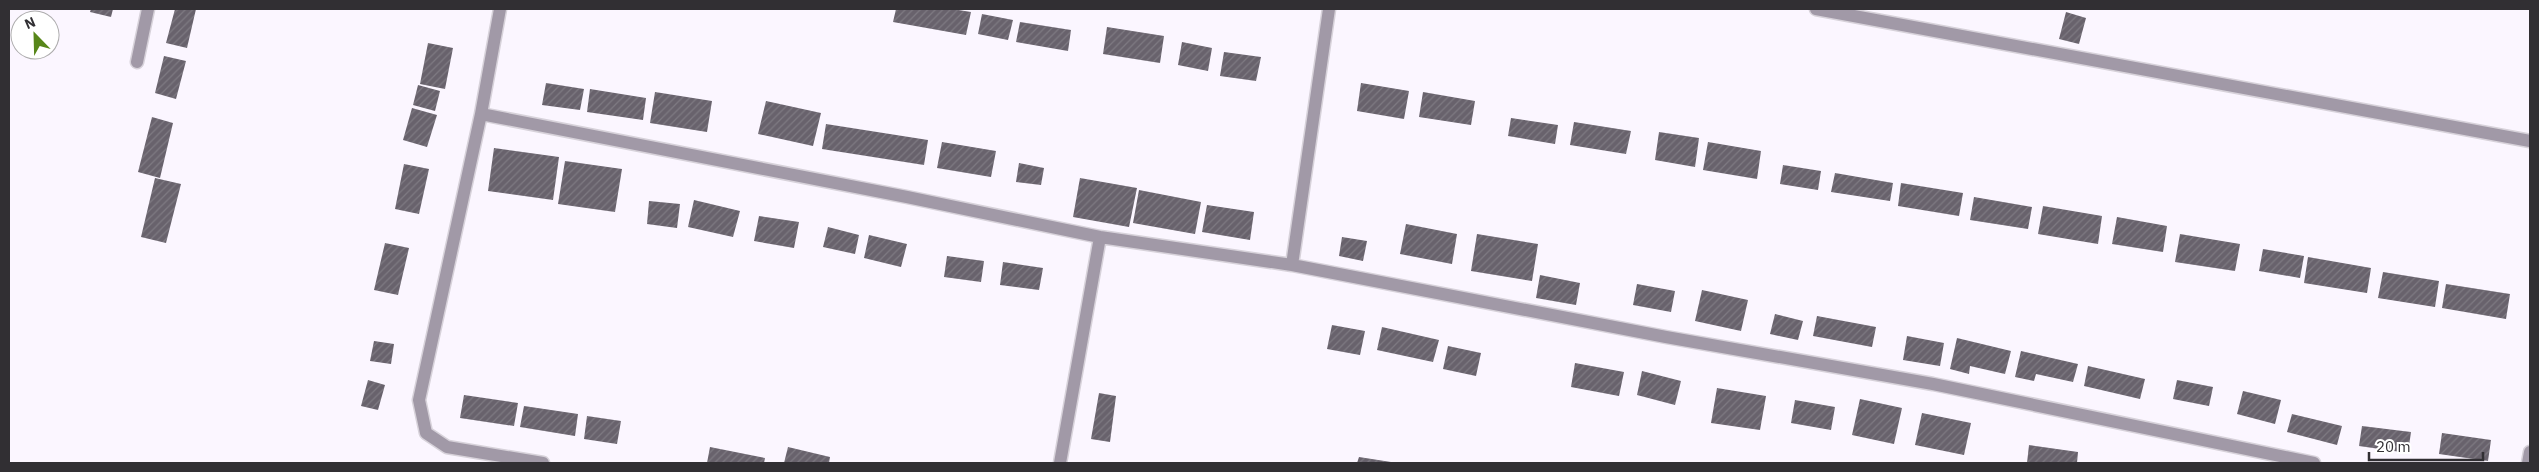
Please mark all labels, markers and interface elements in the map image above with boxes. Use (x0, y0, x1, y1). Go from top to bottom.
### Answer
north arrow (10, 10, 60, 60)
text: N (22, 13, 38, 33)
scale bar (2369, 430, 2483, 462)
text: 20 m (2376, 437, 2411, 456)

